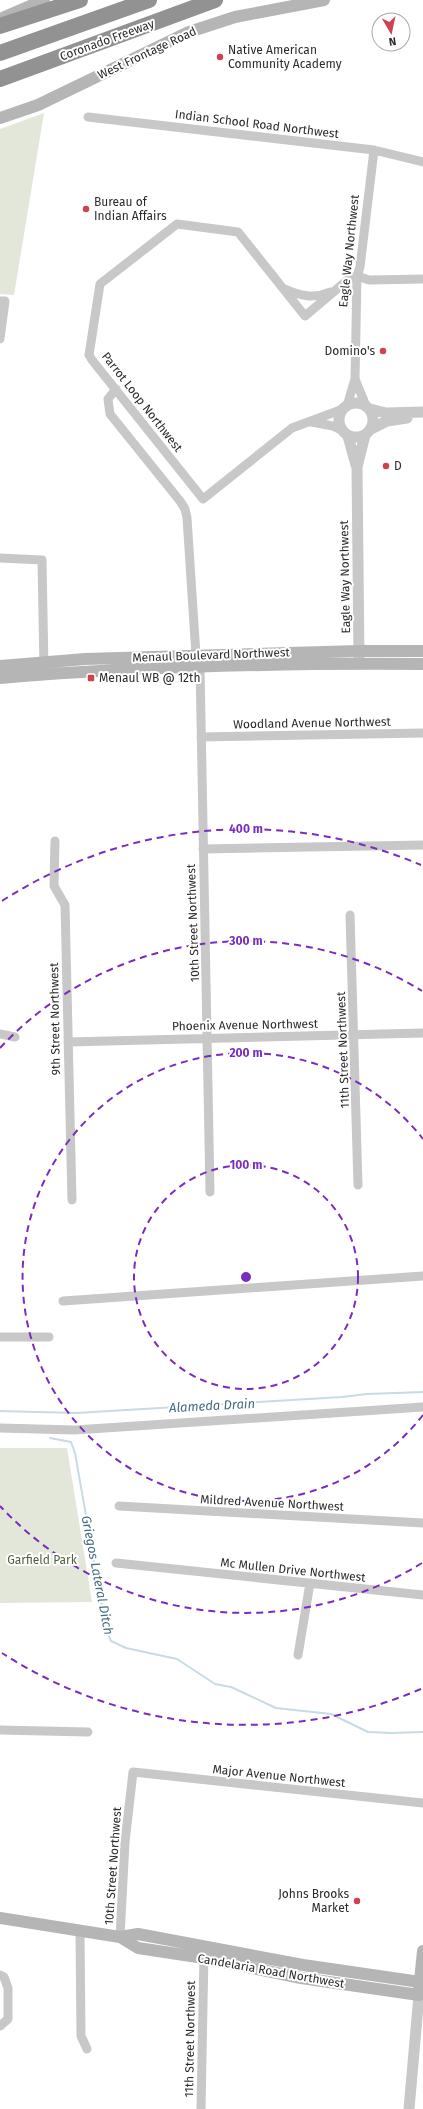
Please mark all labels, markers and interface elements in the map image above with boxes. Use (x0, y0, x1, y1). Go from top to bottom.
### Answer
north arrow (371, 12, 411, 52)
street label: Coronado Freeway (58, 16, 156, 64)
street label: West Frontage Road (95, 24, 199, 82)
text: N (388, 34, 397, 48)
place label: Native American Community Academy (228, 43, 342, 71)
marker: Native American Community Academy (215, 52, 225, 62)
street label: Indian School Road Northwest (174, 107, 340, 141)
street label: Eagle Way Northwest (336, 193, 362, 308)
place label: Bureau of Indian Affairs (94, 195, 167, 223)
marker: Bureau of Indian Affairs (81, 204, 91, 214)
place label: Domino's (325, 344, 375, 358)
marker: Domino's (378, 346, 388, 356)
street label: Parrot Loop Northwest (99, 349, 186, 455)
place label: D (394, 459, 402, 473)
marker: D (381, 461, 391, 471)
street label: Eagle Way Northwest (337, 520, 353, 634)
street label: Menaul Boulevard Northwest (132, 645, 291, 665)
place label: Menaul WB @ 12th (99, 671, 200, 685)
marker: Menaul WB @ 12th (86, 673, 96, 683)
street label: Woodland Avenue Northwest (233, 715, 392, 731)
text: 400 m (229, 822, 263, 836)
street label: 10th Street Northwest (184, 863, 202, 982)
text: 300 m (228, 934, 263, 948)
street label: 9th Street Northwest (47, 962, 63, 1076)
street label: 11th Street Northwest (334, 991, 352, 1109)
street label: Phoenix Avenue Northwest (172, 1017, 319, 1033)
text: 200 m (229, 1046, 263, 1060)
text: 100 m (230, 1158, 262, 1172)
centre of rings (239, 1270, 253, 1284)
water label: Alameda Drain (168, 1396, 255, 1415)
street label: Mildred Avenue Northwest (200, 1492, 345, 1514)
water label: Griegos Lateral Ditch (79, 1514, 116, 1636)
park label: Garfield Park (7, 1553, 78, 1567)
street label: Mc Mullen Drive Northwest (220, 1555, 367, 1585)
street label: Major Avenue Northwest (212, 1762, 347, 1790)
street label: 10th Street Northwest (102, 1806, 124, 1926)
place label: Johns Brooks Market (278, 1887, 350, 1915)
marker: Johns Brooks Market (352, 1896, 362, 1906)
street label: Candelaria Road Northwest (197, 1951, 346, 1991)
street label: 11th Street Northwest (182, 1980, 198, 2098)

